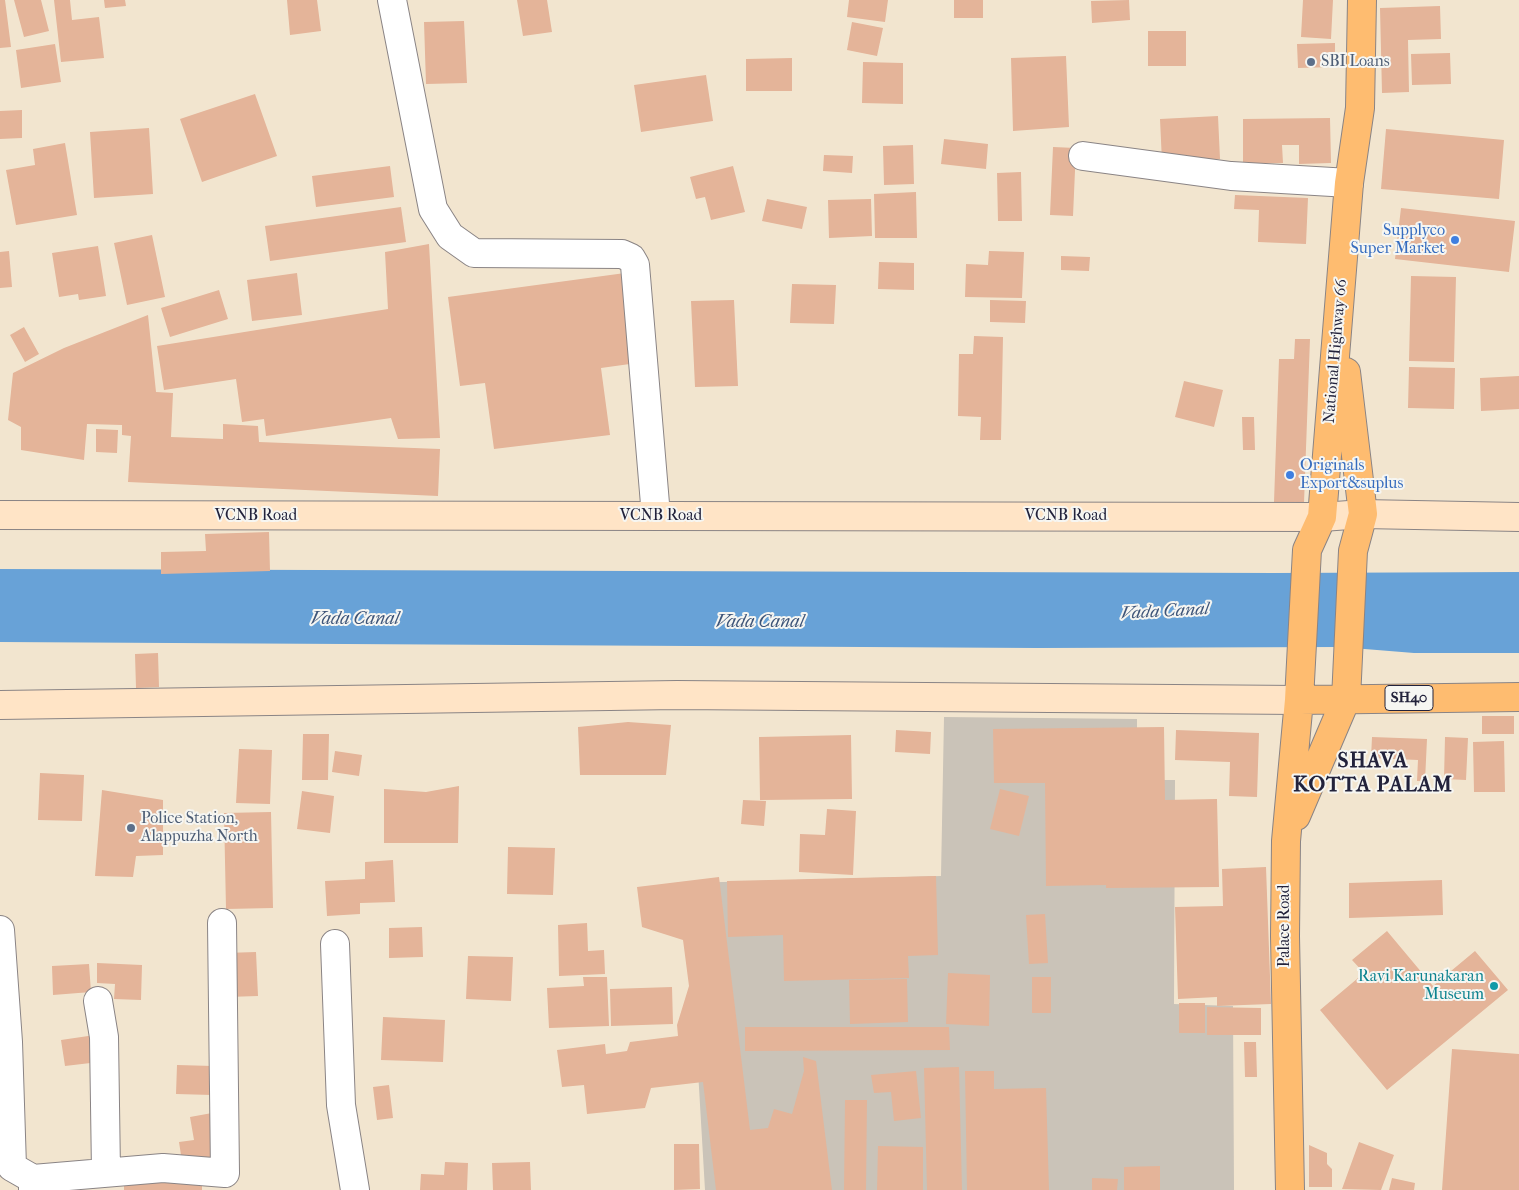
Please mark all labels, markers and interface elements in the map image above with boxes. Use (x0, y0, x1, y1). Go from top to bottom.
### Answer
place label: SBI Loans (1321, 52, 1390, 72)
marker: SBI Loans (1305, 56, 1317, 68)
place label: Supplyco Super Market (1351, 221, 1445, 259)
marker: Supplyco Super Market (1449, 234, 1461, 246)
street label: National Highway 66 (1320, 278, 1352, 424)
place label: Originals Export&suplus (1300, 456, 1403, 494)
marker: Originals Export&suplus (1284, 469, 1296, 481)
street label: VCNB Road (215, 506, 297, 526)
street label: VCNB Road (620, 506, 702, 526)
street label: VCNB Road (1025, 506, 1107, 526)
water label: Vada Canal (1120, 599, 1210, 625)
water label: Vada Canal (311, 609, 399, 631)
water label: Vada Canal (716, 612, 804, 634)
road number: SH40 (1385, 686, 1433, 710)
district label: SHAVA KOTTA PALAM (1292, 749, 1454, 799)
place label: Police Station, Alappuzha North (141, 809, 258, 847)
marker: Police Station, Alappuzha North (125, 822, 137, 834)
street label: Palace Road (1275, 885, 1295, 967)
place label: Ravi Karunakaran Museum (1358, 967, 1484, 1005)
marker: Ravi Karunakaran Museum (1488, 980, 1500, 992)

